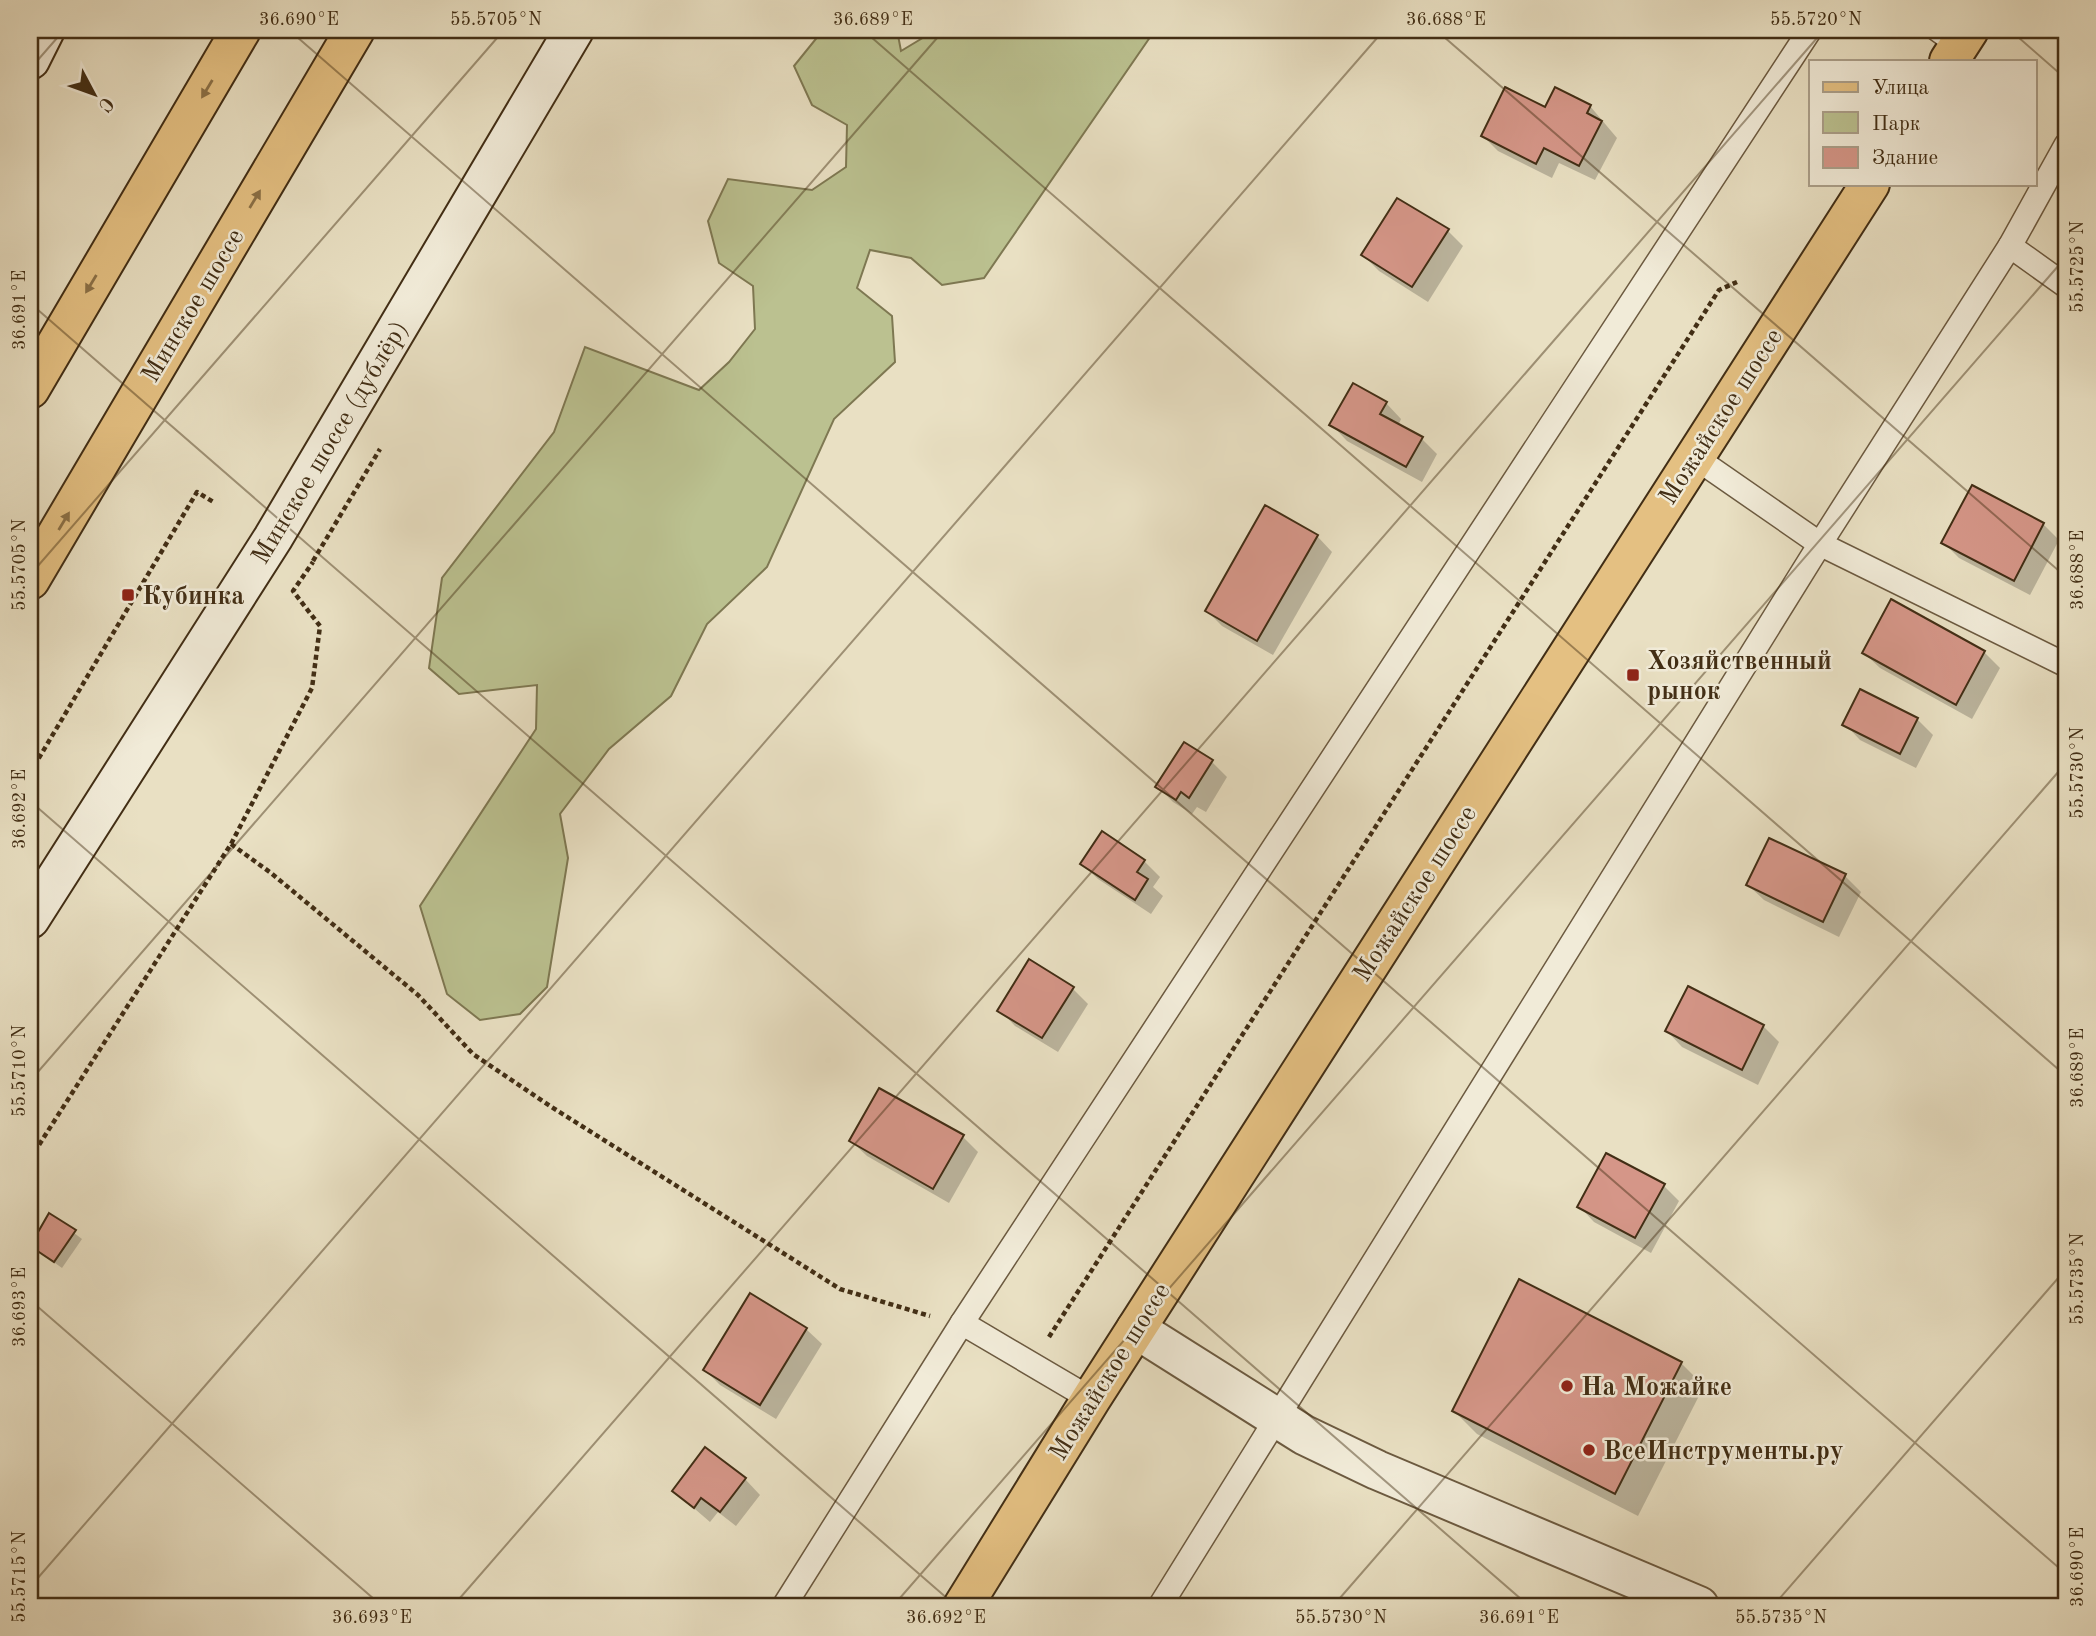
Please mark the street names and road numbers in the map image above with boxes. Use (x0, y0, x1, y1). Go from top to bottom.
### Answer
street label: Минское шоссе (138, 225, 250, 387)
street label: Минское шоссе (дублёр) (248, 317, 414, 569)
street label: Можайское шоссе (1655, 324, 1788, 510)
street label: Можайское шоссе (1349, 801, 1482, 987)
street label: Можайское шоссе (1046, 1279, 1176, 1465)

